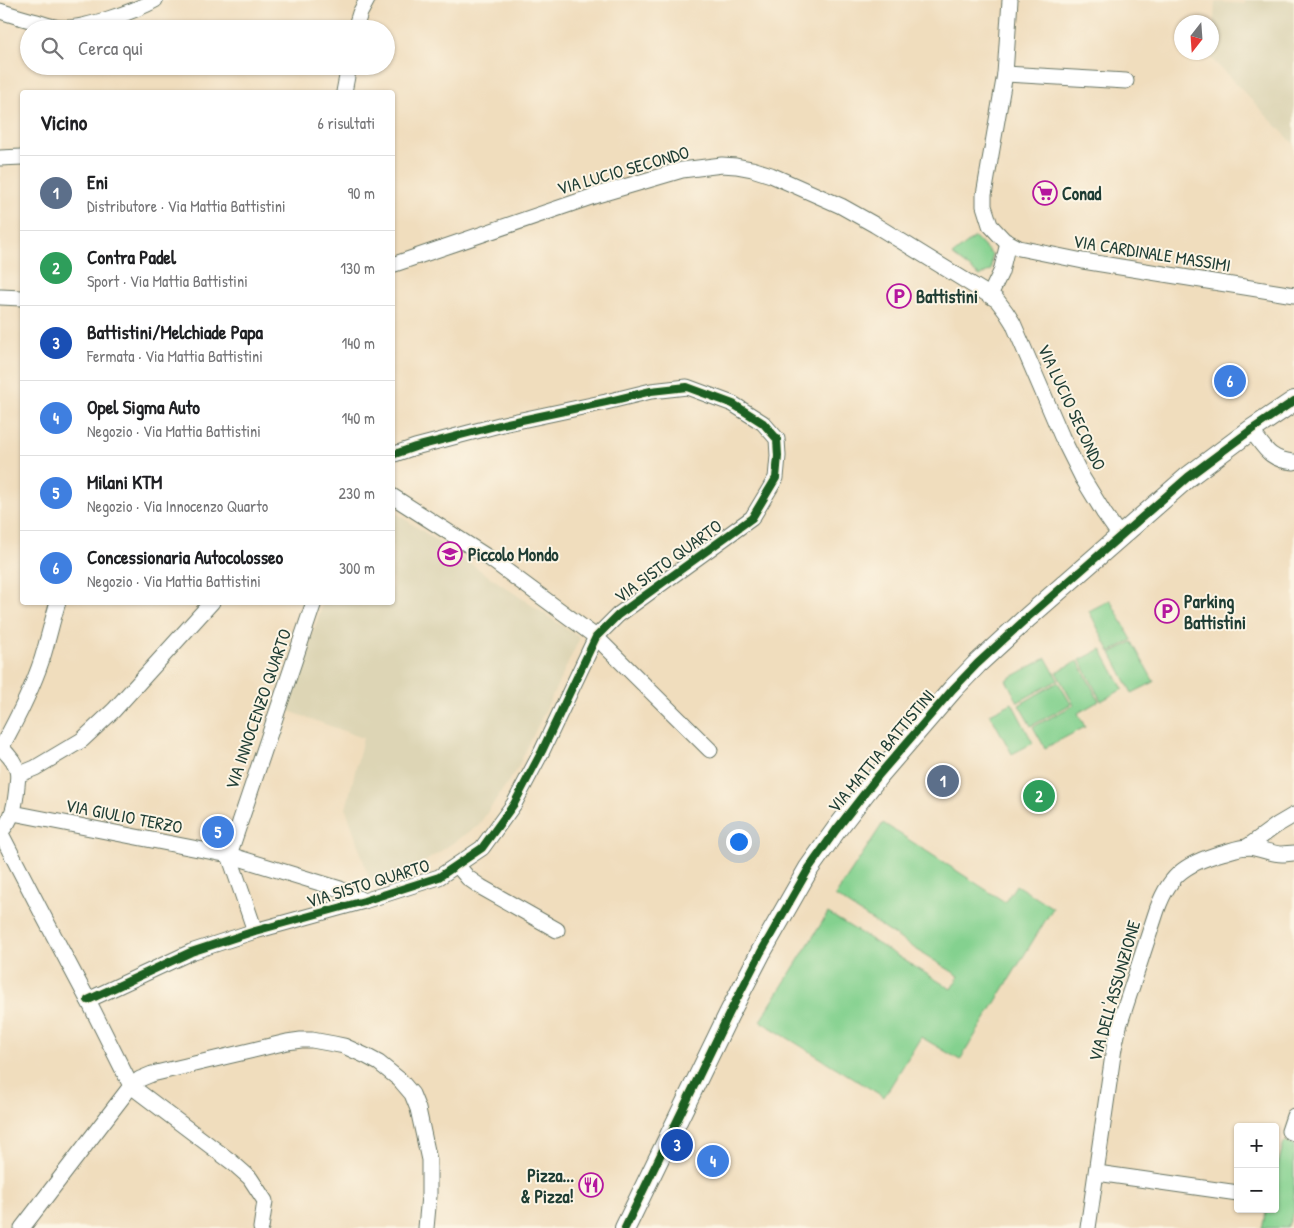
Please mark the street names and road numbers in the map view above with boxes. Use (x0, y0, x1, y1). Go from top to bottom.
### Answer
street label: VIA LUCIO SECONDO (554, 139, 692, 201)
street label: VIA CARDINALE MASSIMI (1071, 228, 1233, 278)
street label: VIA LUCIO SECONDO (1032, 340, 1112, 474)
street label: VIA SISTO QUARTO (609, 513, 727, 609)
street label: VIA INNOCENZO QUARTO (219, 625, 297, 793)
street label: VIA MATTIA BATTISTINI (822, 684, 940, 818)
street label: VIA GIULIO TERZO (63, 792, 185, 840)
street label: VIA SISTO QUARTO (303, 852, 433, 914)
street label: VIA DELL'ASSUNZIONE (1082, 917, 1146, 1065)

